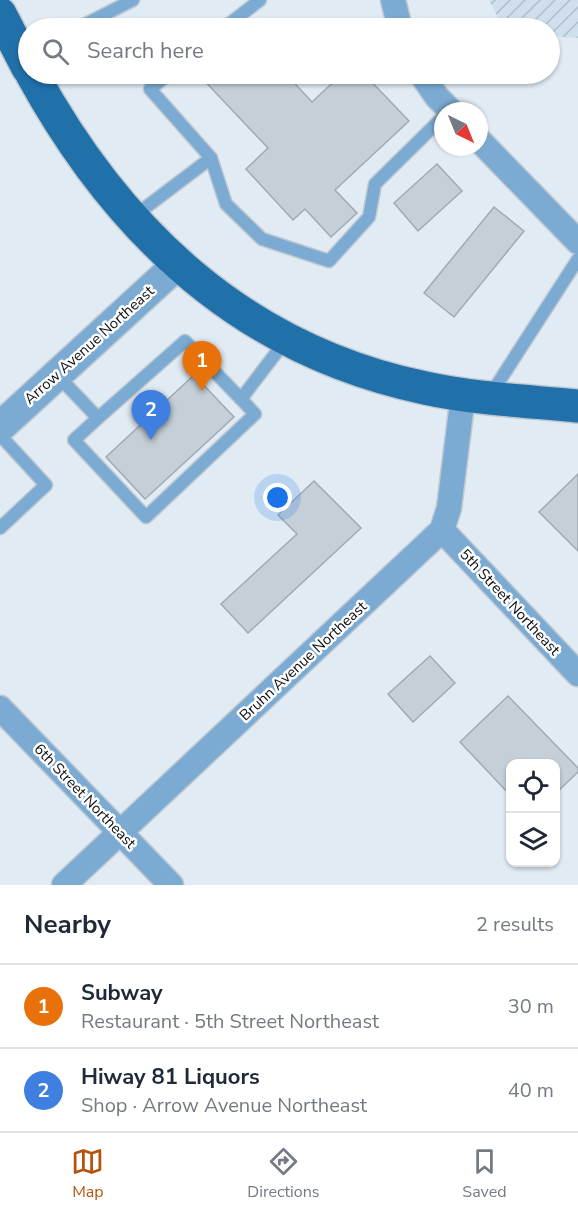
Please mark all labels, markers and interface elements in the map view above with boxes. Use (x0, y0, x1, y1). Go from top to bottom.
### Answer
search box (18, 18, 560, 84)
icon: search (39, 35, 72, 68)
text: Search here (87, 36, 204, 66)
north arrow (434, 102, 488, 156)
street label: Arrow Avenue Northeast (20, 281, 159, 409)
pin: 1 (182, 342, 222, 391)
pin: 2 (132, 390, 170, 440)
your location (263, 483, 292, 512)
street label: 5th Street Northeast (455, 544, 565, 660)
street label: Bruhn Avenue Northeast (235, 596, 371, 725)
street label: 6th Street Northeast (30, 739, 141, 853)
map controls (506, 759, 560, 867)
button: locate (506, 759, 560, 813)
button: layers (506, 813, 560, 867)
text: Nearby (24, 907, 111, 942)
text: 2 results (476, 911, 554, 938)
text: Subway (81, 978, 163, 1008)
text: 1 (38, 993, 50, 1020)
text: 30 m (508, 993, 554, 1020)
text: Restaurant · 5th Street Northeast (81, 1008, 379, 1035)
text: Hiway 81 Liquors (81, 1062, 260, 1092)
text: 2 (38, 1077, 50, 1104)
text: 40 m (508, 1077, 554, 1104)
text: Shop · Arrow Avenue Northeast (81, 1092, 367, 1119)
tab: Map (71, 1145, 104, 1203)
tab: Directions (247, 1145, 319, 1203)
tab: Saved (462, 1145, 507, 1203)

